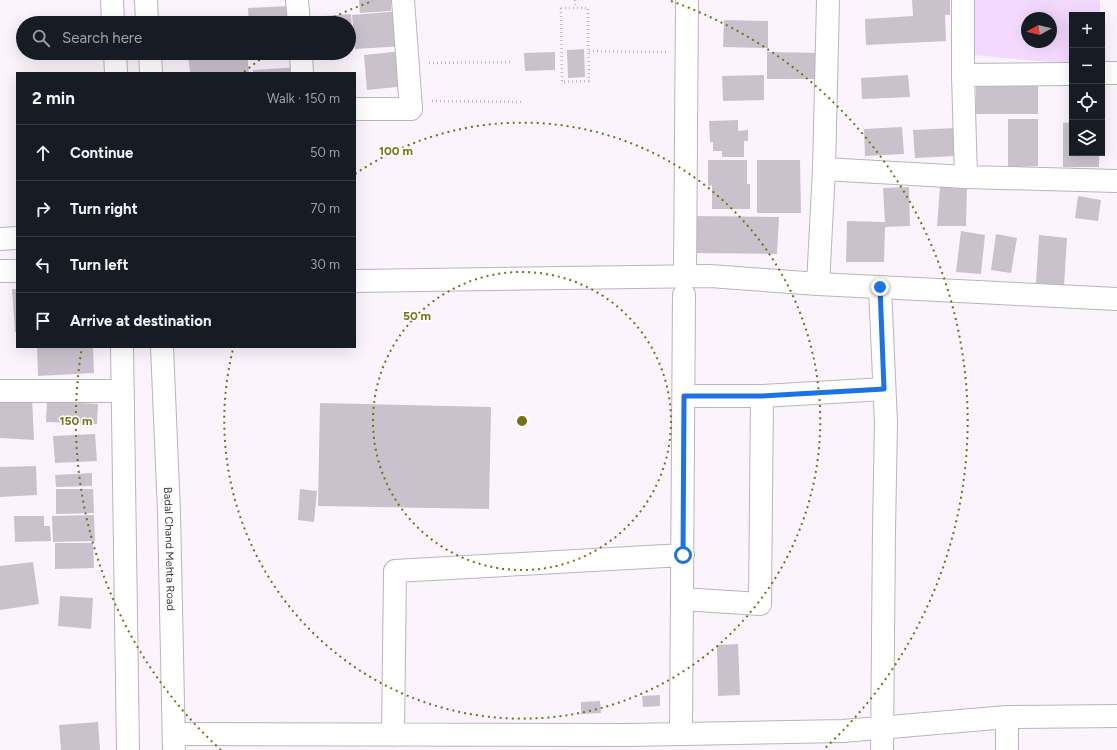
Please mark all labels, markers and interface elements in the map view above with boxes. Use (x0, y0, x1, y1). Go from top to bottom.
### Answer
north arrow (1021, 12, 1057, 48)
map controls (1069, 12, 1105, 156)
button: + (1069, 12, 1105, 48)
search box (16, 16, 356, 60)
icon: search (30, 27, 52, 49)
text: Search here (62, 29, 142, 47)
button: − (1069, 48, 1105, 84)
button: locate (1069, 84, 1105, 120)
text: 2 min (32, 88, 75, 108)
text: Walk · 150 m (267, 91, 340, 106)
button: layers (1069, 120, 1105, 156)
icon: ahead (32, 142, 54, 164)
text: Continue (70, 144, 133, 162)
text: 100 m (379, 144, 413, 158)
text: 50 m (310, 145, 340, 160)
icon: right (32, 198, 54, 220)
text: Turn right (70, 200, 138, 218)
text: 70 m (310, 201, 340, 216)
icon: left (32, 254, 54, 276)
text: Turn left (70, 256, 128, 274)
text: 30 m (310, 257, 340, 272)
route end (871, 278, 889, 296)
text: 50 m (403, 309, 431, 323)
icon: arrive (32, 310, 54, 332)
text: Arrive at destination (70, 312, 211, 330)
text: 150 m (59, 414, 93, 428)
centre of rings (515, 414, 529, 428)
street label: Badal Chand Mehta Road (161, 487, 178, 611)
route start (674, 546, 692, 564)

